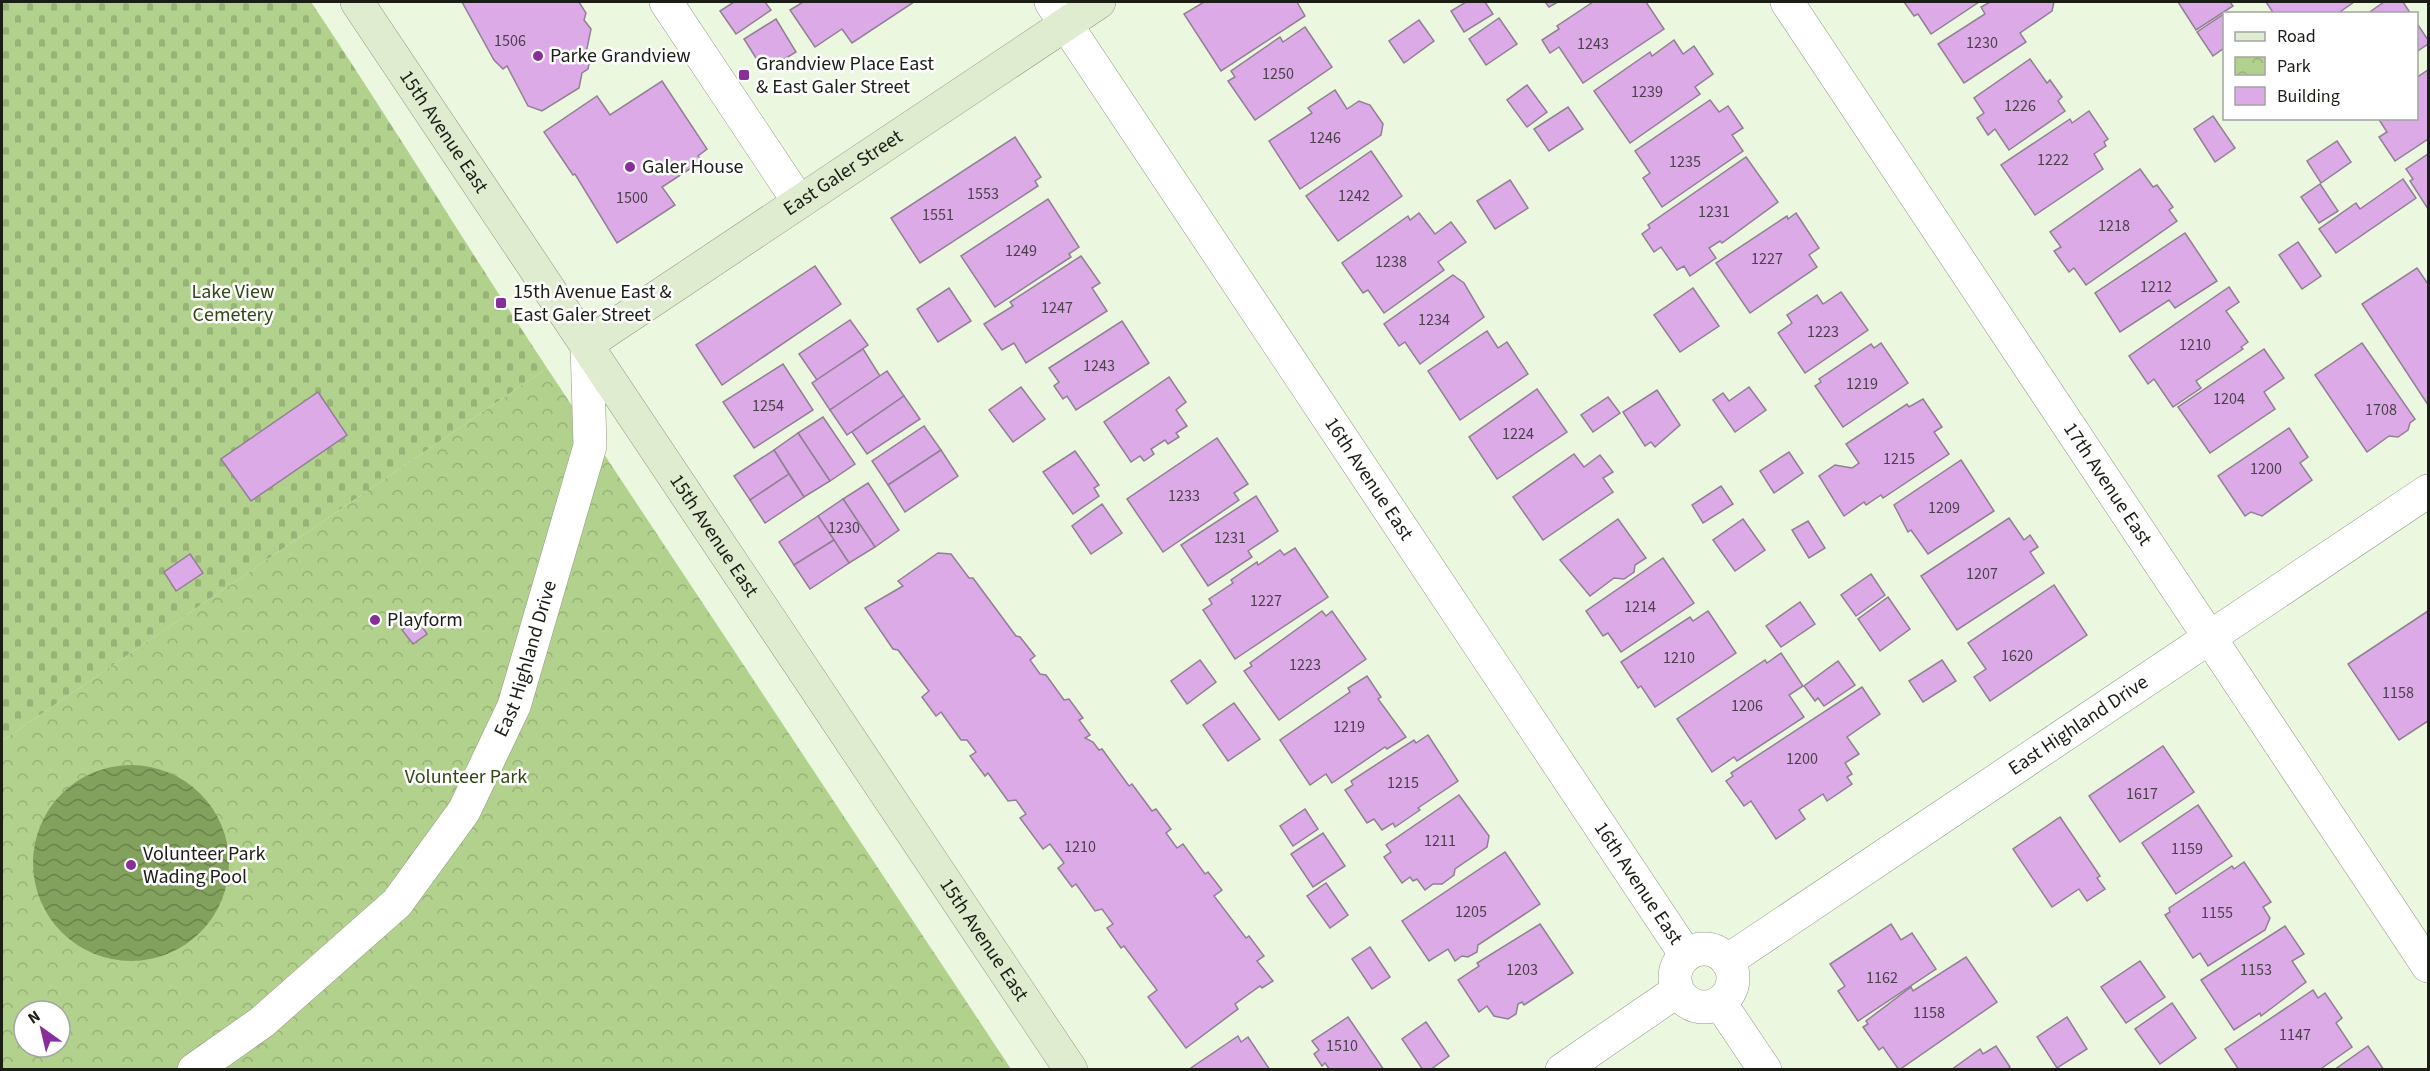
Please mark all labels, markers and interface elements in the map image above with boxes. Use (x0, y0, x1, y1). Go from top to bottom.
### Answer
legend (2223, 12, 2418, 120)
text: Road (2277, 24, 2316, 49)
house number: 1506 (494, 30, 526, 52)
house number: 1230 (1966, 32, 1998, 54)
house number: 1243 (1577, 33, 1609, 55)
place label: Parke Grandview (550, 42, 691, 70)
marker: Parke Grandview (531, 49, 545, 63)
place label: Grandview Place East & East Galer Street (756, 50, 934, 101)
text: Park (2277, 54, 2311, 79)
house number: 1250 (1262, 63, 1294, 85)
street label: 15th Avenue East (392, 65, 495, 199)
marker: Grandview Place East & East Galer Street (737, 68, 751, 82)
house number: 1239 (1631, 81, 1663, 103)
text: Building (2277, 84, 2340, 109)
house number: 1226 (2004, 95, 2036, 117)
street label: East Galer Street (778, 123, 908, 223)
house number: 1246 (1309, 127, 1341, 149)
house number: 1222 (2037, 149, 2069, 171)
house number: 1235 (1669, 151, 1701, 173)
place label: Galer House (642, 153, 744, 181)
marker: Galer House (623, 160, 637, 174)
house number: 1553 (967, 183, 999, 205)
house number: 1242 (1338, 185, 1370, 207)
house number: 1500 (616, 187, 648, 209)
house number: 1231 (1698, 201, 1730, 223)
house number: 1551 (922, 204, 954, 226)
house number: 1218 (2098, 215, 2130, 237)
house number: 1249 (1005, 240, 1037, 262)
house number: 1227 (1751, 248, 1783, 270)
house number: 1238 (1375, 251, 1407, 273)
house number: 1212 (2140, 276, 2172, 298)
park label: Lake View Cemetery (192, 278, 274, 329)
place label: 15th Avenue East & East Galer Street (513, 278, 672, 329)
marker: 15th Avenue East & East Galer Street (494, 296, 508, 310)
house number: 1247 (1041, 297, 1073, 319)
house number: 1234 (1418, 309, 1450, 331)
house number: 1223 (1807, 321, 1839, 343)
house number: 1210 (2179, 334, 2211, 356)
house number: 1243 (1083, 355, 1115, 377)
house number: 1219 (1846, 373, 1878, 395)
house number: 1204 (2213, 388, 2245, 410)
house number: 1254 (752, 395, 784, 417)
house number: 1708 (2365, 399, 2397, 421)
street label: 16th Avenue East (1318, 412, 1420, 546)
street label: 17th Avenue East (2056, 417, 2159, 551)
house number: 1224 (1502, 423, 1534, 445)
house number: 1215 (1883, 448, 1915, 470)
house number: 1200 (2250, 458, 2282, 480)
street label: 15th Avenue East (663, 469, 765, 603)
house number: 1233 (1168, 485, 1200, 507)
house number: 1209 (1928, 497, 1960, 519)
house number: 1230 (828, 517, 860, 539)
house number: 1231 (1214, 527, 1246, 549)
house number: 1207 (1966, 563, 1998, 585)
street label: East Highland Drive (487, 577, 564, 742)
house number: 1227 (1250, 590, 1282, 612)
house number: 1214 (1624, 596, 1656, 618)
place label: Playform (387, 606, 463, 634)
marker: Playform (368, 613, 382, 627)
house number: 1620 (2001, 645, 2033, 667)
house number: 1210 (1663, 647, 1695, 669)
house number: 1223 (1289, 654, 1321, 676)
street label: East Highland Drive (2003, 668, 2154, 782)
house number: 1158 (2382, 682, 2414, 704)
house number: 1206 (1731, 695, 1763, 717)
house number: 1219 (1333, 716, 1365, 738)
house number: 1200 (1786, 748, 1818, 770)
park label: Volunteer Park (405, 763, 527, 791)
house number: 1215 (1387, 772, 1419, 794)
house number: 1617 (2126, 783, 2158, 805)
street label: 16th Avenue East (1587, 816, 1690, 951)
house number: 1211 (1424, 830, 1456, 852)
house number: 1210 (1064, 836, 1096, 858)
house number: 1159 (2171, 838, 2203, 860)
place label: Volunteer Park Wading Pool (143, 840, 266, 891)
marker: Volunteer Park Wading Pool (124, 858, 138, 872)
street label: 15th Avenue East (933, 873, 1035, 1007)
house number: 1205 (1455, 901, 1487, 923)
house number: 1155 (2201, 902, 2233, 924)
house number: 1203 (1506, 959, 1538, 981)
house number: 1153 (2240, 959, 2272, 981)
house number: 1162 (1866, 967, 1898, 989)
north arrow (12, 999, 72, 1059)
house number: 1158 (1913, 1002, 1945, 1024)
text: N (24, 1005, 45, 1029)
house number: 1147 (2279, 1024, 2311, 1046)
house number: 1510 (1326, 1035, 1358, 1057)

